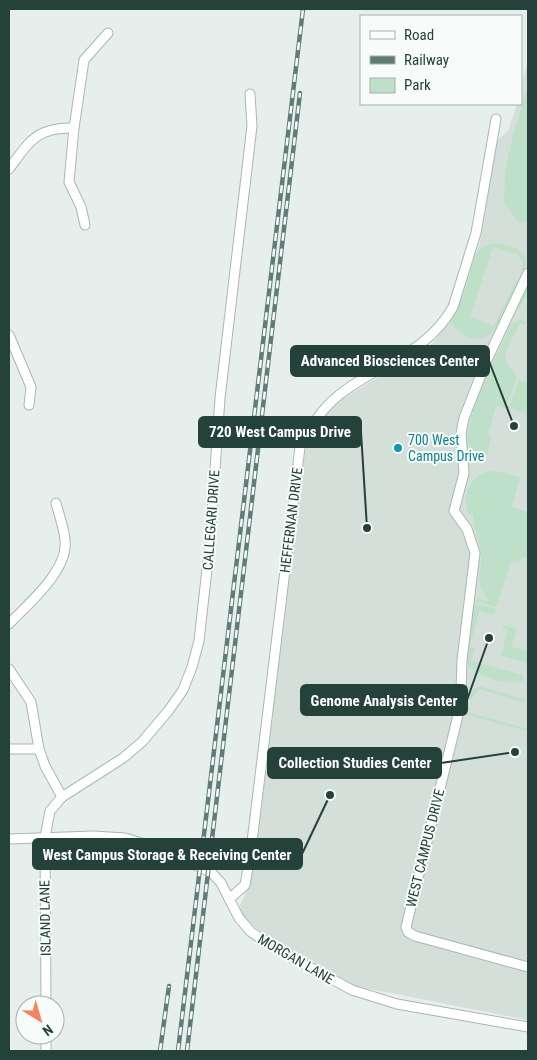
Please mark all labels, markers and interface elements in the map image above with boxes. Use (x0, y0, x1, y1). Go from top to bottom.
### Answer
legend (360, 15, 522, 105)
text: Road (404, 26, 434, 44)
text: Railway (404, 51, 449, 69)
text: Park (404, 76, 431, 94)
callout: Advanced Biosciences Center (291, 346, 489, 376)
text: Advanced Biosciences Center (301, 352, 479, 370)
callout: 720 West Campus Drive (199, 417, 361, 447)
text: 720 West Campus Drive (209, 423, 351, 441)
place label: 700 West Campus Drive (408, 432, 485, 464)
marker: 700 West Campus Drive (392, 442, 404, 454)
street label: HEFFERNAN DRIVE (277, 466, 305, 574)
street label: CALLEGARI DRIVE (200, 469, 222, 571)
callout: Genome Analysis Center (301, 685, 467, 715)
text: Genome Analysis Center (311, 692, 457, 710)
callout: Collection Studies Center (268, 748, 441, 778)
text: Collection Studies Center (279, 754, 431, 772)
street label: WEST CAMPUS DRIVE (403, 787, 447, 909)
callout: West Campus Storage & Receiving Center (33, 839, 302, 869)
text: West Campus Storage & Receiving Center (42, 846, 292, 864)
street label: ISLAND LANE (36, 880, 54, 956)
street label: MORGAN LANE (255, 931, 337, 987)
north arrow (15, 995, 65, 1045)
text: N (40, 1021, 56, 1039)

